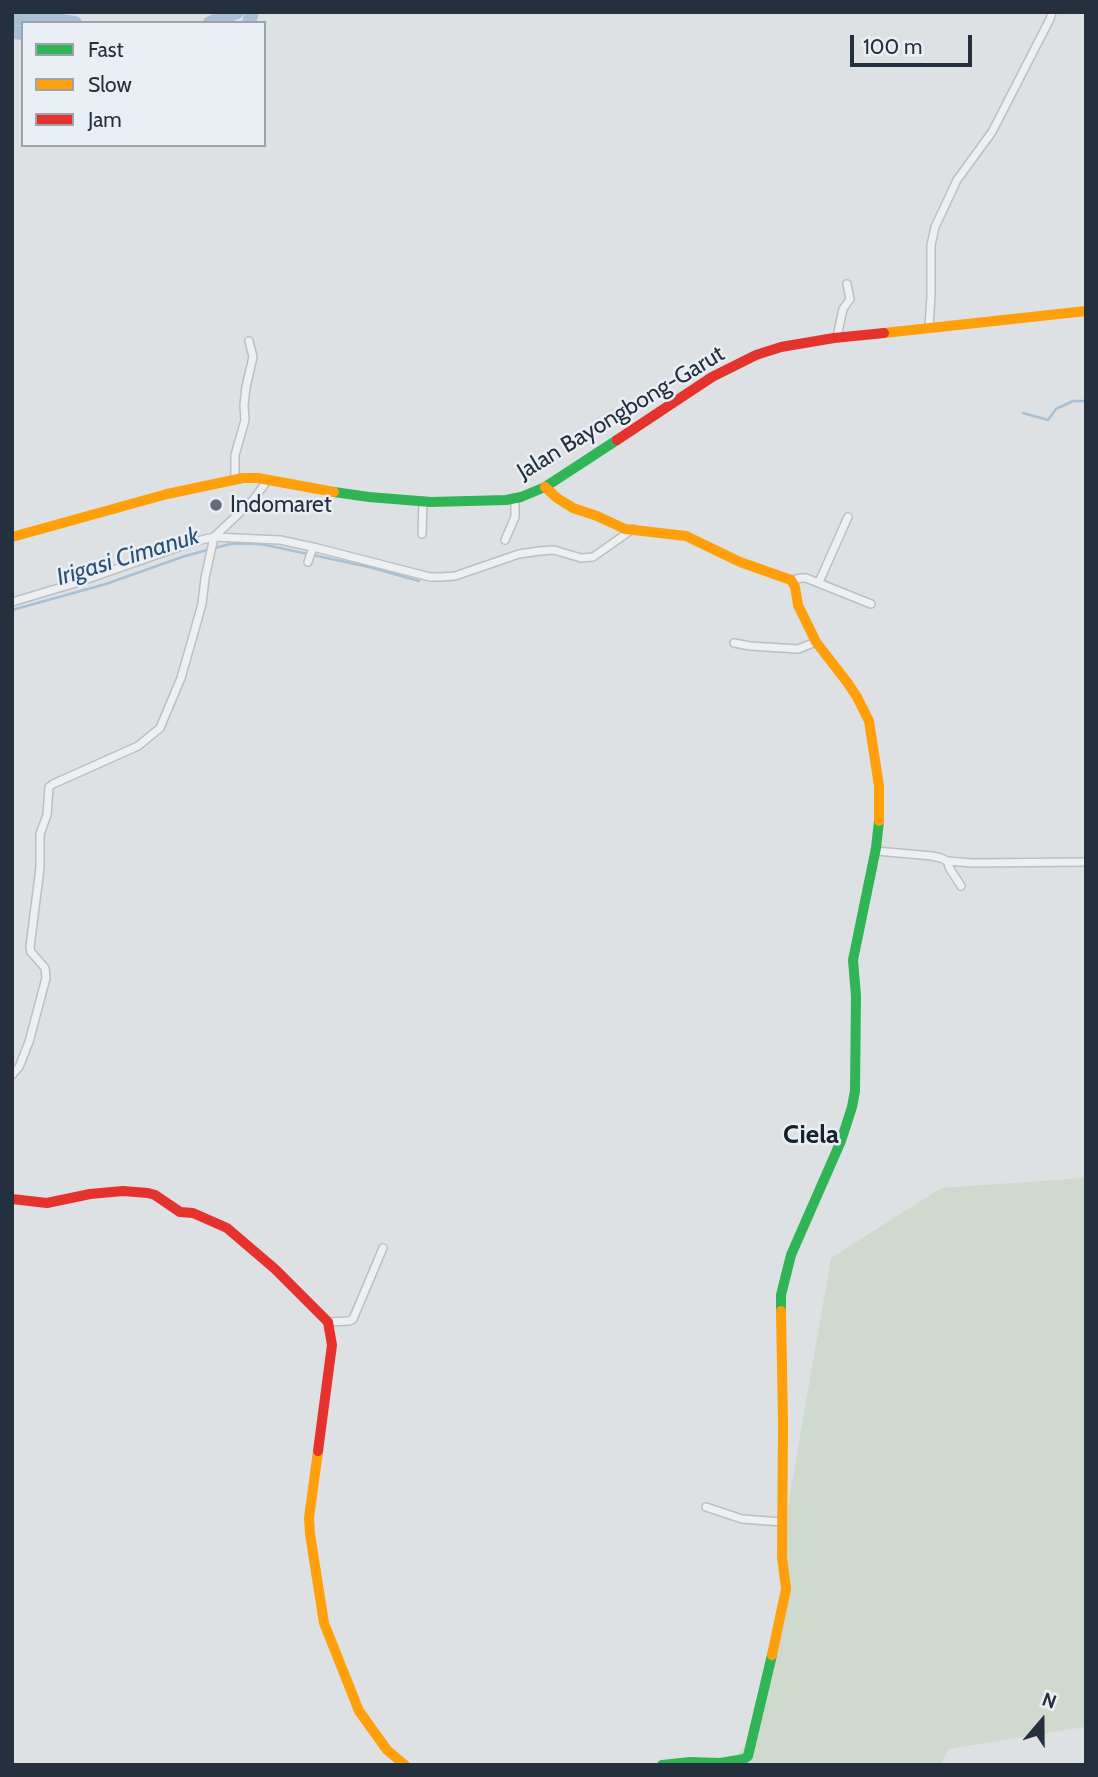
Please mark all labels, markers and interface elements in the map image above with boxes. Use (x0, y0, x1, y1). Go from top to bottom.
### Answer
legend (21, 21, 266, 147)
scale bar (853, 21, 976, 65)
text: 100 m (863, 34, 922, 59)
text: Fast (88, 37, 124, 62)
text: Slow (88, 72, 132, 97)
text: Jam (88, 107, 122, 132)
street label: Jalan Bayongbong-Garut (512, 340, 730, 486)
place label: Indomaret (230, 491, 332, 519)
marker: Indomaret (208, 497, 224, 513)
water label: Irigasi Cimanuk (53, 522, 203, 592)
district label: Ciela (783, 1119, 839, 1151)
north arrow (1007, 1686, 1077, 1756)
text: N (1039, 1688, 1060, 1714)

